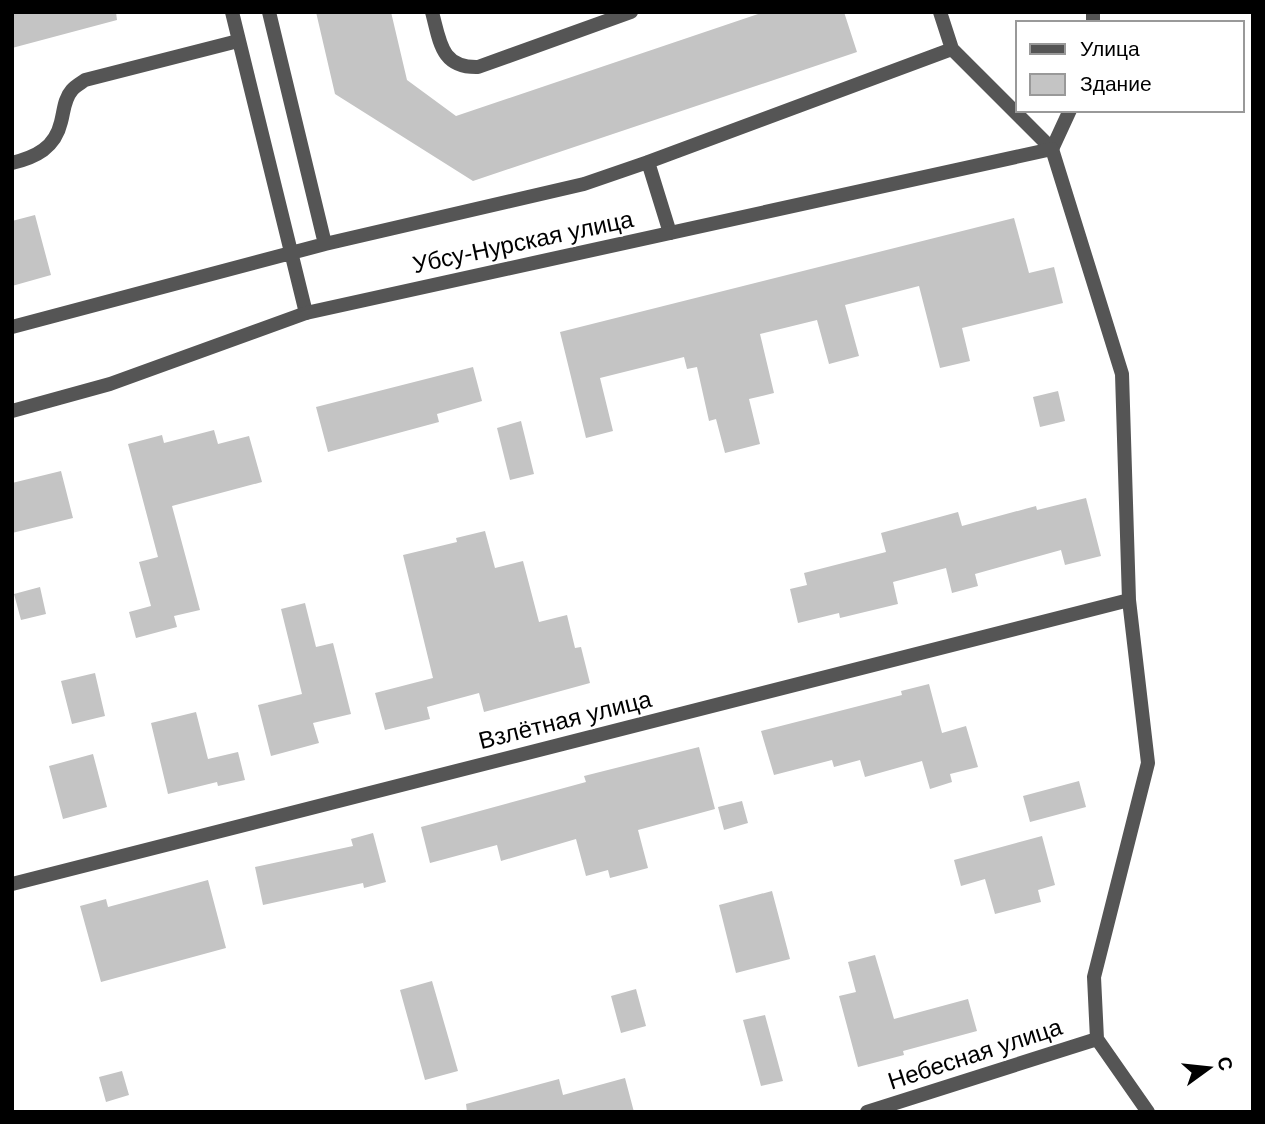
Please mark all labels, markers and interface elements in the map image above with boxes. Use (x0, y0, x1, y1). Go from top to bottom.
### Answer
legend (1016, 21, 1244, 112)
text: Улица (1080, 37, 1140, 60)
text: Здание (1080, 72, 1152, 95)
street label: Убсу-Нурская улица (410, 205, 636, 278)
street label: Взлётная улица (476, 685, 655, 754)
street label: Небесная улица (884, 1012, 1066, 1094)
north arrow (1174, 1033, 1244, 1103)
text: С (1213, 1054, 1237, 1073)

